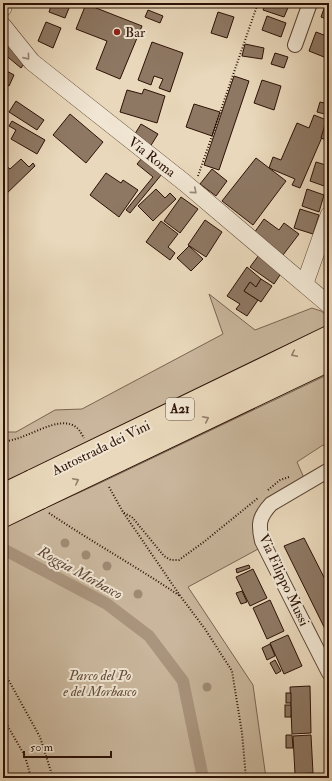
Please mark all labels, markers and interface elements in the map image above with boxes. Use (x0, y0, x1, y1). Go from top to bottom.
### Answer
place label: Bar (125, 24, 146, 41)
marker: Bar (112, 27, 122, 37)
one-way arrow (23, 52, 30, 59)
street label: Via Roma (125, 133, 179, 181)
one-way arrow (189, 186, 197, 193)
one-way arrow (291, 349, 298, 357)
road number: A21 (166, 398, 194, 420)
one-way arrow (201, 416, 209, 424)
street label: Autostrada dei Vini (48, 417, 153, 480)
one-way arrow (71, 478, 79, 486)
street label: Via Filippo Mussi (254, 531, 313, 629)
water label: Roggia Morbasco (34, 541, 126, 604)
park label: Parco del Po e del Morbasco (63, 667, 137, 700)
scale bar (24, 733, 111, 759)
text: 50 m (30, 740, 54, 755)

